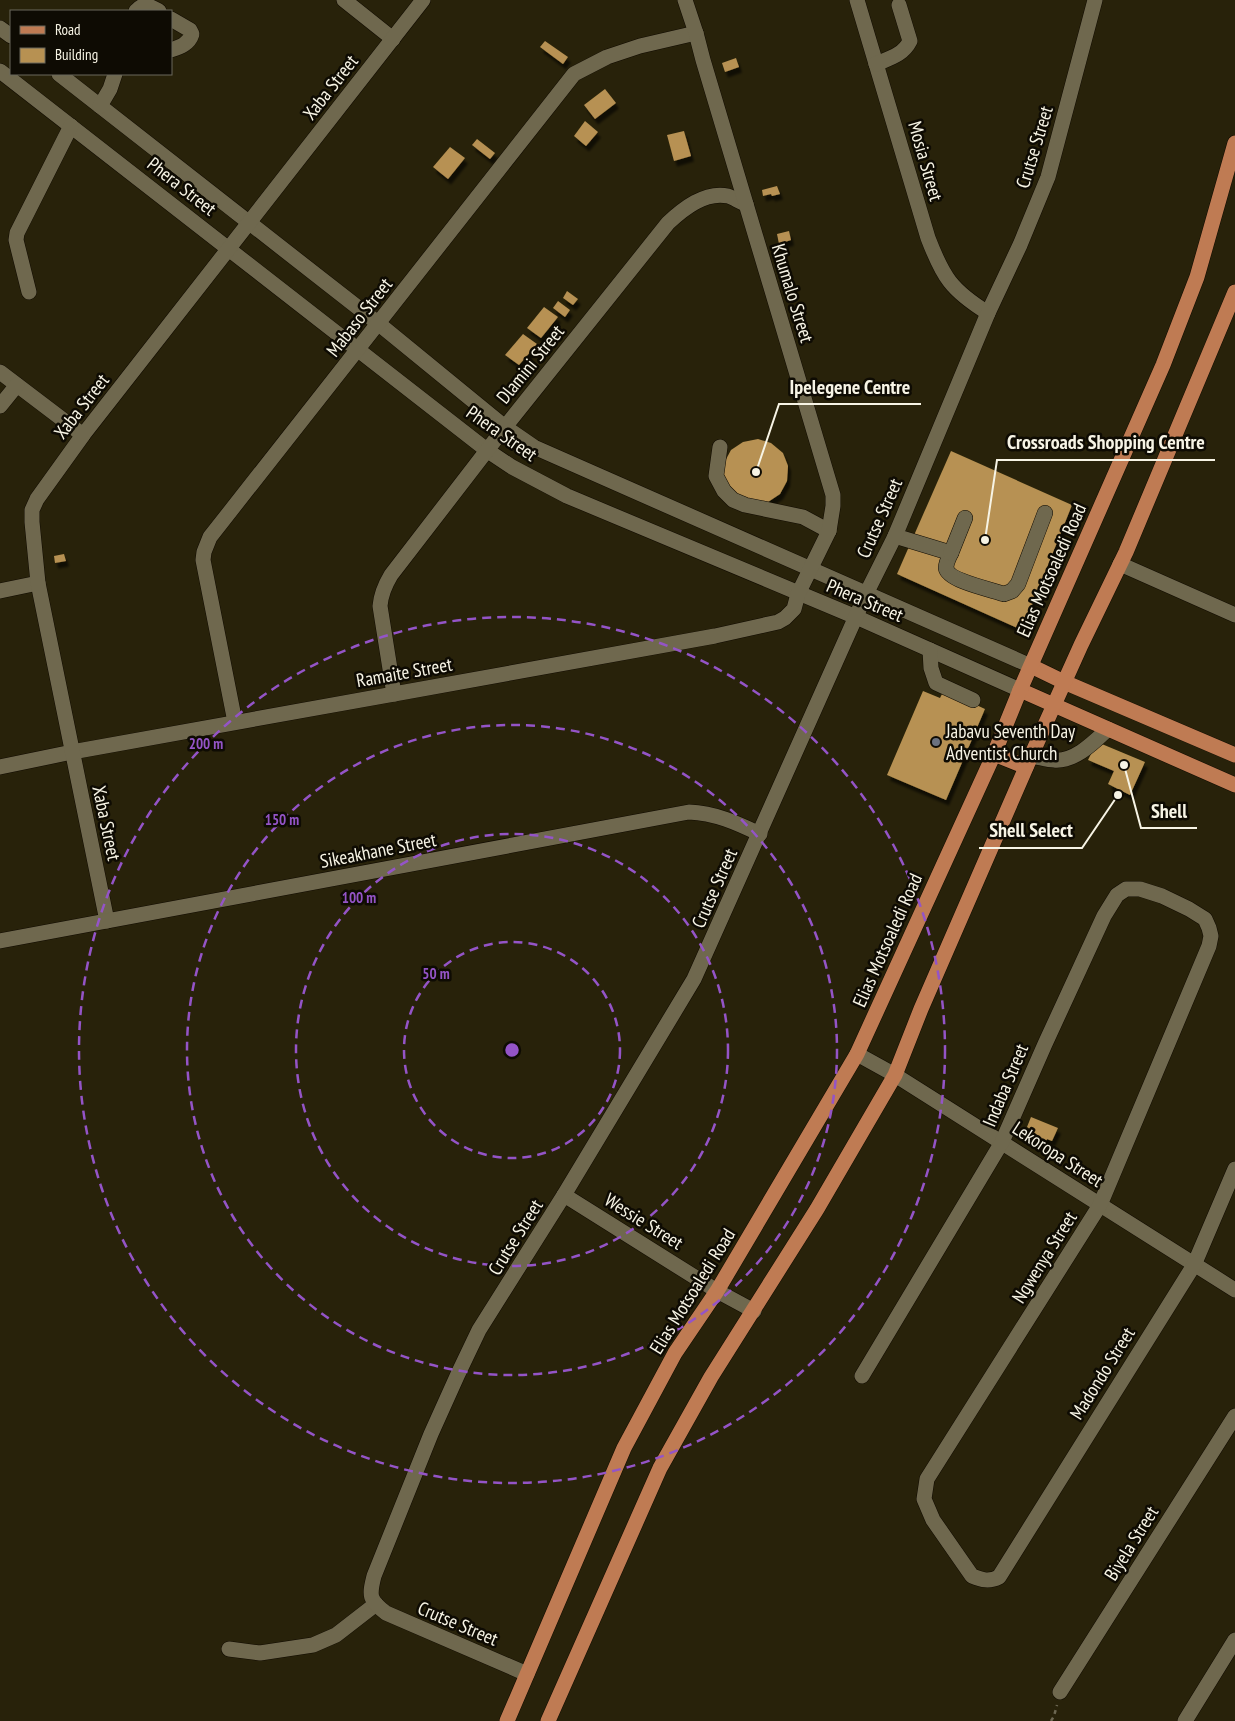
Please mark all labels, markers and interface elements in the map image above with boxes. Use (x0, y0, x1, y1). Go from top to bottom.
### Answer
legend (10, 10, 172, 75)
text: Road (55, 20, 81, 39)
text: Building (55, 45, 98, 64)
street label: Xaba Street (297, 49, 363, 124)
street label: Crutse Street (1010, 102, 1058, 191)
street label: Mosia Street (903, 118, 949, 204)
street label: Phera Street (143, 152, 222, 221)
street label: Khumalo Street (767, 241, 820, 346)
street label: Mabaso Street (321, 272, 398, 361)
street label: Dlamini Street (491, 319, 569, 408)
street label: Xaba Street (48, 368, 114, 443)
callout: Ipelegene Centre (779, 369, 921, 404)
text: Ipelegene Centre (790, 374, 910, 400)
street label: Phera Street (462, 400, 543, 466)
callout: Crossroads Shopping Centre (997, 425, 1215, 460)
text: Crossroads Shopping Centre (1007, 429, 1205, 455)
street label: Crutse Street (851, 474, 908, 562)
street label: Elias Motsoaledi Road (1011, 500, 1091, 640)
street label: Phera Street (823, 573, 908, 627)
street label: Ramaite Street (354, 652, 455, 692)
place label: Jabavu Seventh Day Adventist Church (945, 719, 1076, 765)
text: 200 m (189, 734, 223, 753)
marker: Jabavu Seventh Day Adventist Church (930, 736, 942, 748)
street label: Xaba Street (87, 783, 127, 863)
callout: Shell (1141, 793, 1197, 828)
text: Shell (1151, 798, 1187, 824)
text: 150 m (265, 810, 299, 829)
callout: Shell Select (979, 813, 1082, 848)
text: Shell Select (989, 817, 1073, 843)
street label: Sikeakhane Street (318, 827, 439, 873)
street label: Crutse Street (686, 844, 743, 932)
street label: Elias Motsoaledi Road (847, 870, 927, 1010)
text: 100 m (342, 888, 376, 907)
text: 50 m (422, 964, 450, 983)
street label: Indaba Street (977, 1039, 1033, 1130)
centre of rings (503, 1041, 521, 1059)
street label: Lekoropa Street (1008, 1116, 1108, 1193)
street label: Wessie Street (600, 1187, 688, 1255)
street label: Crutse Street (482, 1194, 548, 1279)
street label: Ngwenya Street (1006, 1206, 1082, 1307)
street label: Elias Motsoaledi Road (644, 1224, 740, 1358)
street label: Madondo Street (1064, 1322, 1140, 1424)
street label: Biyela Street (1099, 1501, 1164, 1585)
street label: Crutse Street (414, 1595, 502, 1651)

